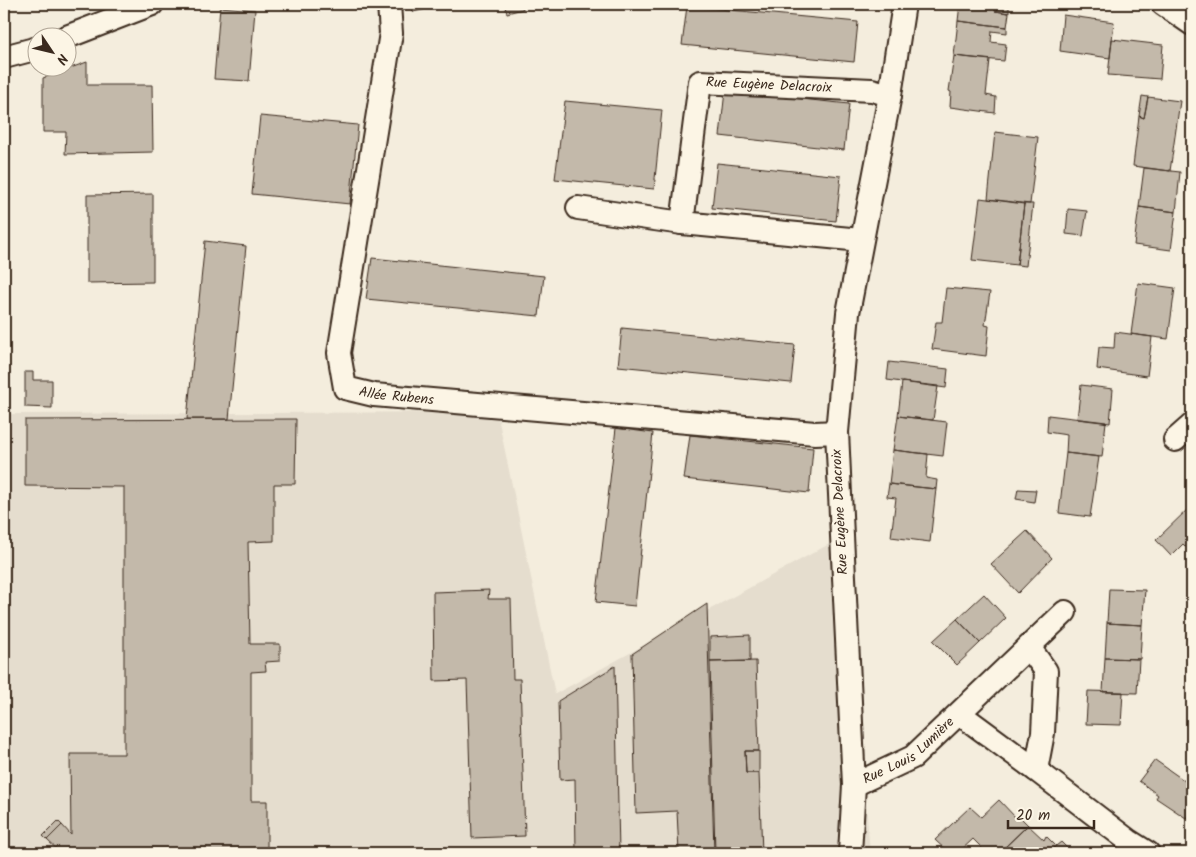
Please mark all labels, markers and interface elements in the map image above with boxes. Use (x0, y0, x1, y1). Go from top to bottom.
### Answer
north arrow (28, 28, 78, 78)
text: N (50, 49, 73, 69)
street label: Rue Eugène Delacroix (705, 71, 833, 99)
street label: Allée Rubens (356, 381, 435, 411)
street label: Rue Eugène Delacroix (826, 448, 854, 575)
street label: Rue Louis Lumière (859, 711, 960, 790)
scale bar (1008, 797, 1095, 829)
text: 20 m (1016, 804, 1050, 828)

